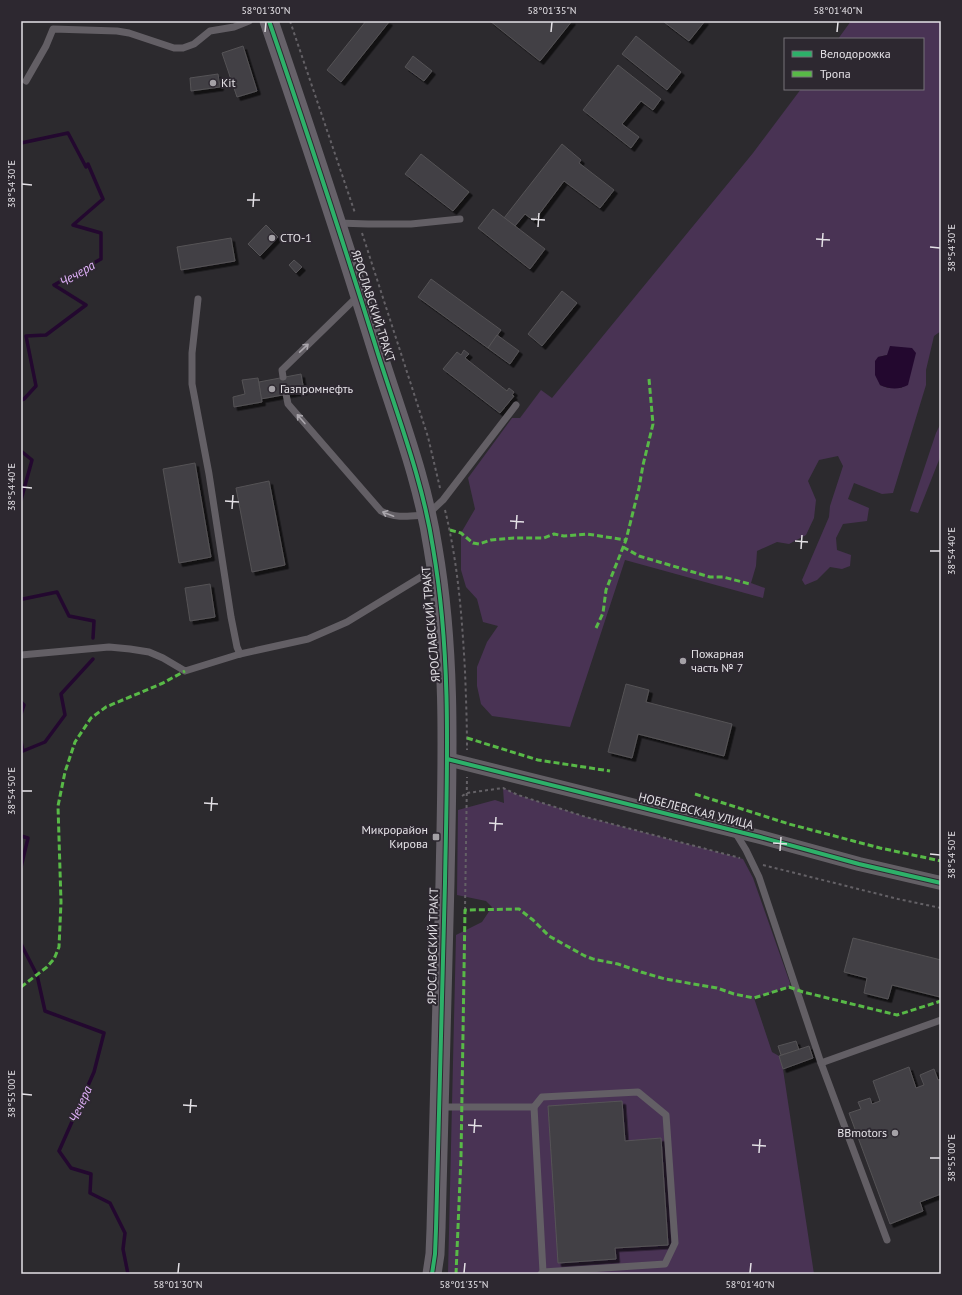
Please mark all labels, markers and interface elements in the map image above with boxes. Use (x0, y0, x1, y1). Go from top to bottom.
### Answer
text: 58°01'30"N (241, 4, 291, 17)
text: 58°01'35"N (527, 4, 577, 17)
text: 58°01'40"N (813, 4, 863, 17)
legend (784, 38, 924, 90)
text: Велодорожка (820, 46, 891, 61)
text: Тропа (820, 66, 851, 81)
place label: Kit (221, 75, 236, 90)
marker: Kit (208, 78, 218, 88)
text: 38°54'30"E (5, 160, 18, 208)
text: 38°54'30"E (945, 224, 958, 272)
place label: СТО-1 (280, 230, 312, 245)
marker: СТО-1 (267, 233, 277, 243)
street label: ЯРОСЛАВСКИЙ ТРАКТ (348, 248, 399, 364)
water label: Чечера (56, 256, 99, 290)
one-way arrow (299, 344, 309, 353)
place label: Газпромнефть (280, 381, 354, 396)
marker: Газпромнефть (267, 384, 277, 394)
one-way arrow (297, 414, 306, 424)
text: 38°54'40"E (5, 463, 18, 511)
one-way arrow (383, 509, 395, 517)
text: 38°54'40"E (945, 527, 958, 575)
street label: ЯРОСЛАВСКИЙ ТРАКТ (418, 565, 443, 683)
place label: Пожарная часть № 7 (691, 646, 744, 675)
marker: Пожарная часть № 7 (678, 656, 688, 666)
text: 38°54'50"E (5, 767, 18, 815)
street label: НОБЕЛЕВСКАЯ УЛИЦА (637, 789, 755, 832)
place label: Микрорайон Кирова (361, 822, 428, 851)
text: 38°54'50"E (945, 831, 958, 879)
marker: Микрорайон Кирова (431, 832, 441, 842)
street label: ЯРОСЛАВСКИЙ ТРАКТ (424, 887, 441, 1004)
text: 38°55'00"E (5, 1070, 18, 1118)
water label: Чечера (65, 1083, 96, 1125)
place label: BBmotors (837, 1125, 887, 1140)
marker: BBmotors (890, 1128, 900, 1138)
text: 38°55'00"E (945, 1134, 958, 1182)
text: 58°01'30"N (153, 1278, 203, 1291)
text: 58°01'35"N (439, 1278, 489, 1291)
text: 58°01'40"N (725, 1278, 775, 1291)

